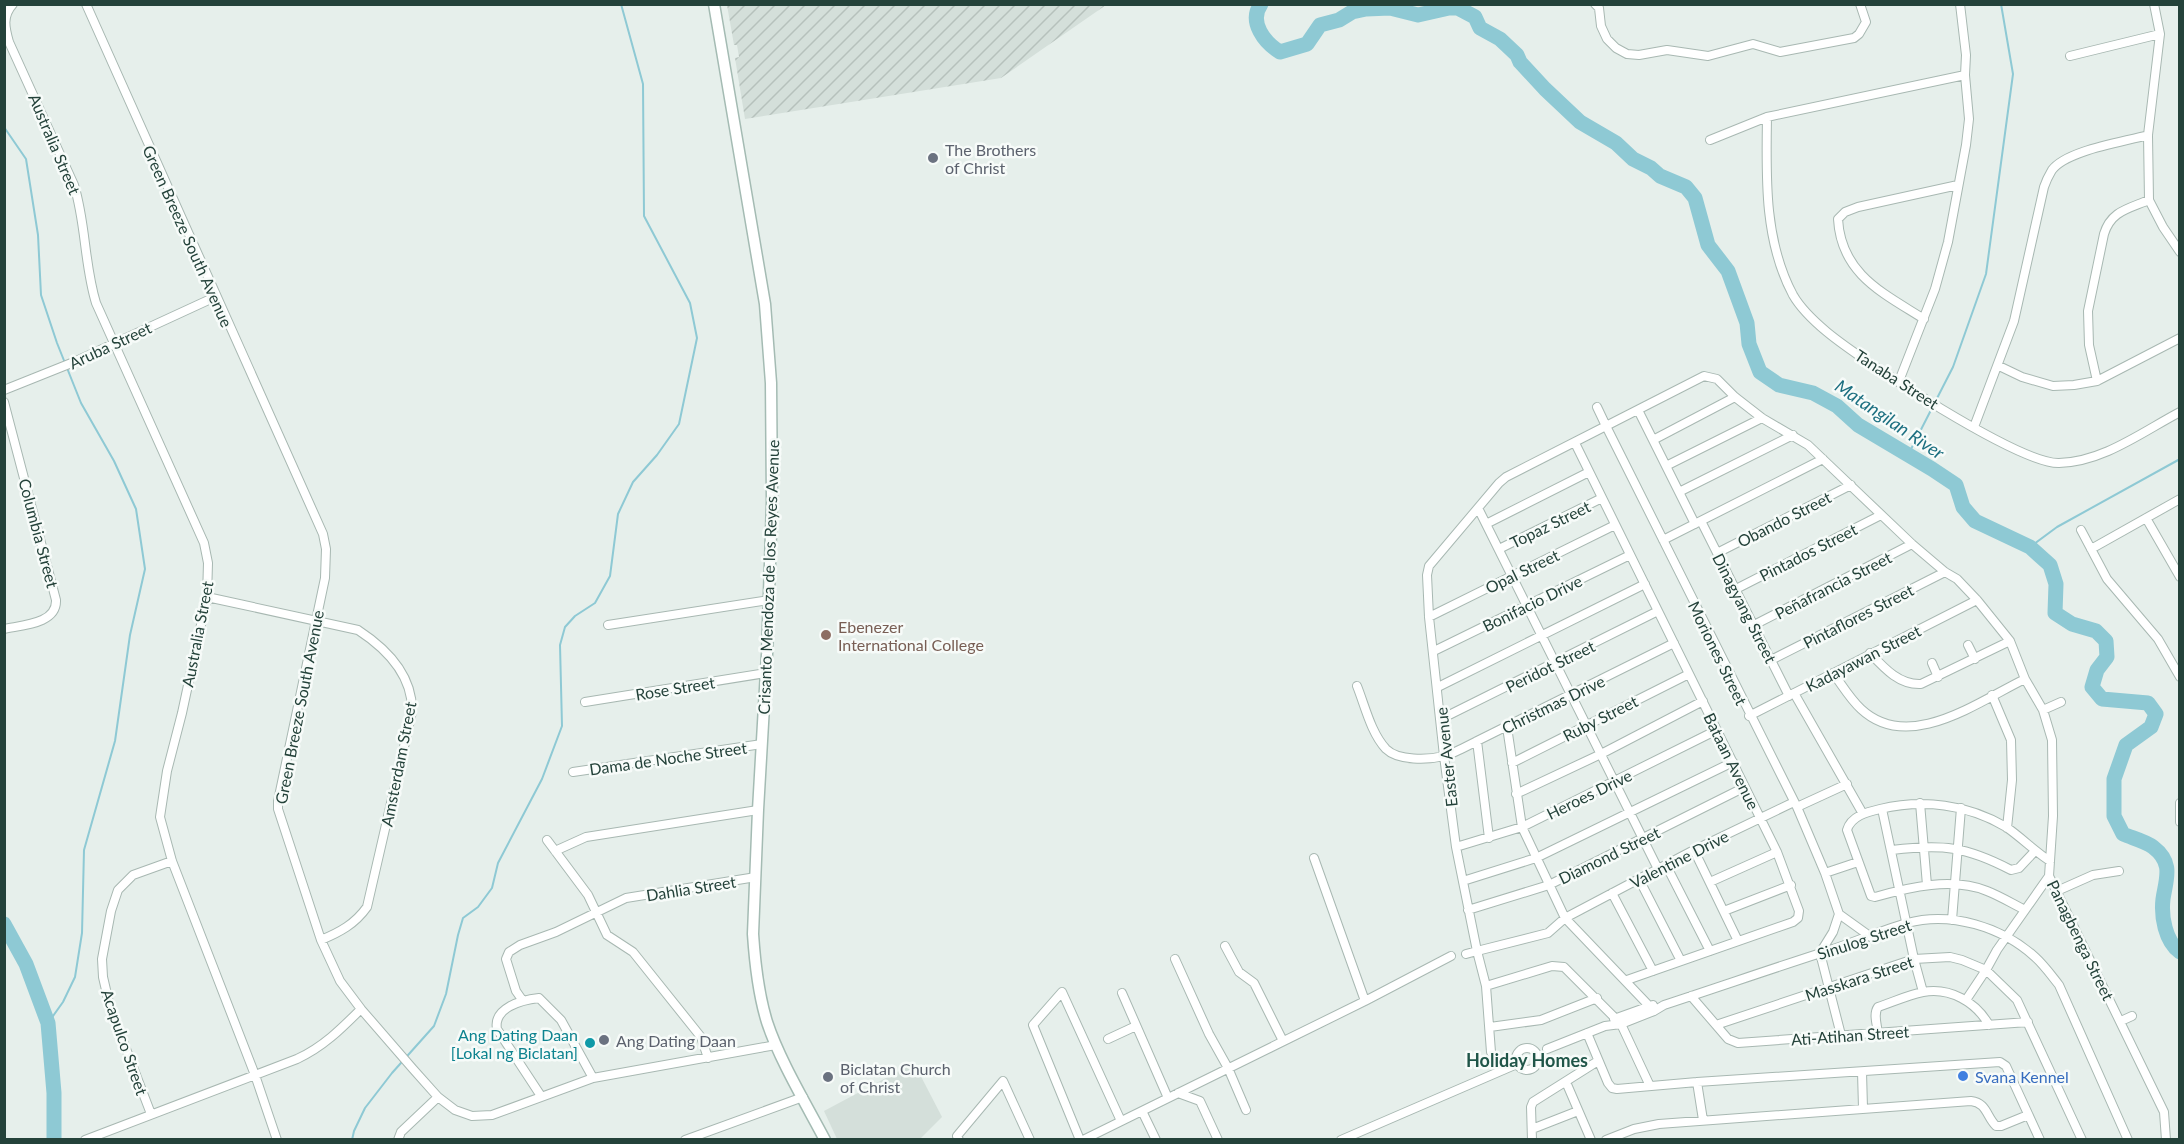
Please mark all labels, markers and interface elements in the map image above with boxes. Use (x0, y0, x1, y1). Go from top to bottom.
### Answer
street label: Australia Street (25, 91, 85, 198)
place label: The Brothers of Christ (945, 140, 1036, 177)
street label: Green Breeze South Avenue (139, 142, 237, 330)
marker: The Brothers of Christ (926, 151, 940, 165)
street label: Aruba Street (66, 318, 154, 372)
street label: Tanaba Street (1852, 345, 1942, 413)
water label: Matangilan River (1831, 374, 1949, 464)
street label: Crisanto Mendoza de los Reyes Avenue (754, 439, 782, 715)
street label: Columbia Street (15, 476, 63, 590)
street label: Obando Street (1734, 487, 1834, 551)
street label: Topaz Street (1507, 496, 1593, 552)
street label: Pintados Street (1756, 519, 1860, 585)
street label: Opal Street (1482, 545, 1562, 597)
street label: Peñafrancia Street (1772, 547, 1895, 623)
street label: Dinagyang Street (1709, 550, 1781, 666)
street label: Bonifacio Drive (1479, 571, 1585, 635)
street label: Australia Street (177, 579, 217, 689)
street label: Pintaflores Street (1800, 580, 1917, 652)
street label: Moriones Street (1685, 598, 1751, 708)
street label: Green Breeze South Avenue (271, 609, 327, 805)
place label: Ebenezer International College (838, 617, 984, 654)
street label: Kadayawan Street (1802, 621, 1924, 695)
marker: Ebenezer International College (819, 628, 833, 642)
street label: Peridot Street (1502, 636, 1598, 696)
street label: Christmas Drive (1498, 671, 1608, 737)
street label: Rose Street (634, 672, 716, 704)
street label: Ruby Street (1559, 691, 1641, 745)
street label: Amsterdam Street (377, 700, 419, 828)
street label: Easter Avenue (1431, 706, 1461, 808)
street label: Bataan Avenue (1700, 710, 1764, 812)
street label: Dama de Noche Street (588, 737, 748, 778)
street label: Heroes Drive (1543, 765, 1635, 823)
street label: Diamond Street (1555, 822, 1663, 888)
street label: Valentine Drive (1627, 826, 1731, 892)
street label: Dahlia Street (645, 871, 737, 904)
street label: Panagbenga Street (2044, 877, 2118, 1003)
street label: Sinulog Street (1815, 915, 1914, 963)
street label: Masskara Street (1803, 952, 1916, 1004)
street label: Acapulco Street (98, 987, 152, 1098)
street label: Ati-Atihan Street (1790, 1021, 1910, 1049)
place label: Ang Dating Daan [Lokal ng Biclatan] (451, 1025, 578, 1062)
place label: Ang Dating Daan (616, 1031, 736, 1050)
marker: Ang Dating Daan (597, 1033, 611, 1047)
marker: Ang Dating Daan [Lokal ng Biclatan] (583, 1036, 597, 1050)
district label: Holiday Homes (1466, 1049, 1588, 1071)
place label: Biclatan Church of Christ (840, 1059, 951, 1096)
place label: Svana Kennel (1975, 1067, 2069, 1086)
marker: Svana Kennel (1956, 1069, 1970, 1083)
marker: Biclatan Church of Christ (821, 1070, 835, 1084)

